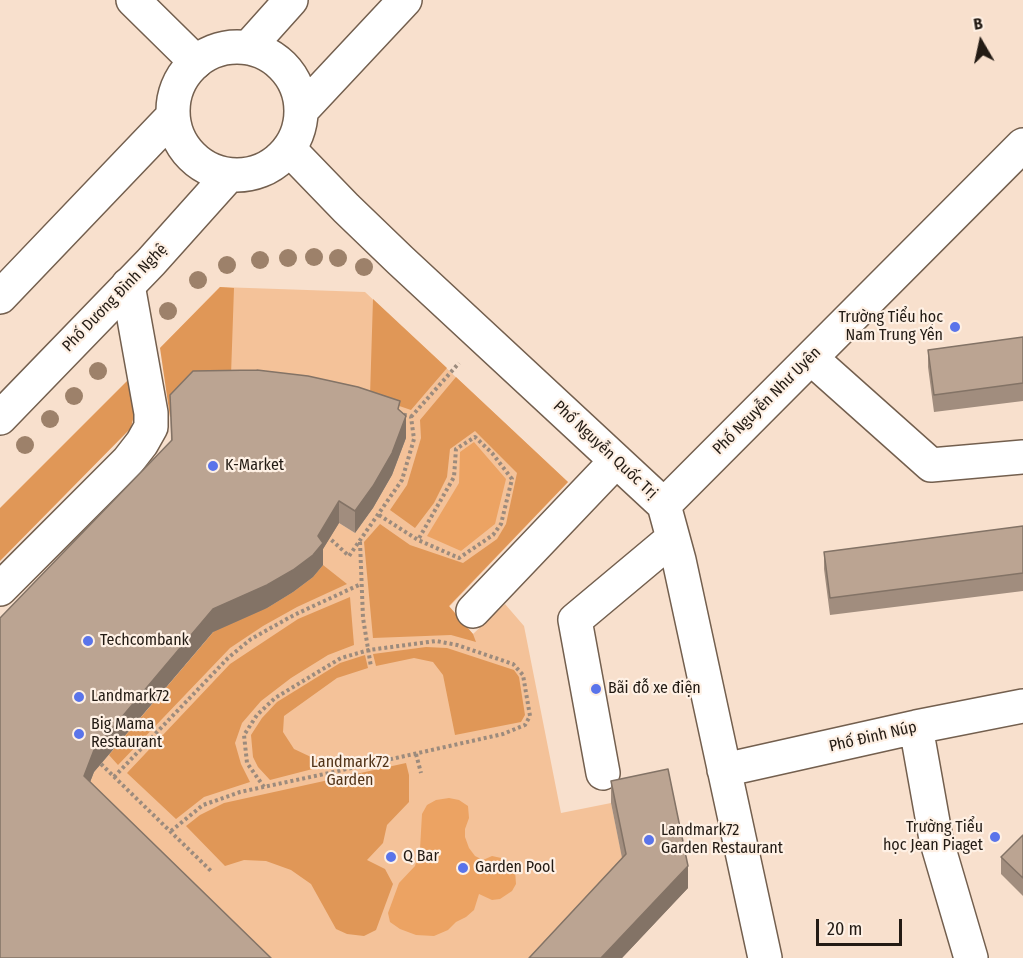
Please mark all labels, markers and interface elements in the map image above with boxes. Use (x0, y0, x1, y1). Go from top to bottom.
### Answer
north arrow (951, 12, 1011, 72)
text: B (972, 14, 984, 34)
street label: Phố Dương Đình Nghệ (59, 240, 171, 356)
place label: Trường Tiểu học Nam Trung Yên (838, 308, 943, 346)
marker: Trường Tiểu học Nam Trung Yên (948, 320, 962, 334)
street label: Phố Nguyễn Như Uyên (709, 343, 825, 459)
street label: Phố Nguyễn Quốc Trị (549, 397, 661, 503)
place label: K-Market (225, 456, 284, 476)
marker: K-Market (206, 459, 220, 473)
place label: Techcombank (100, 631, 189, 651)
marker: Techcombank (81, 634, 95, 648)
place label: Bãi đỗ xe điện (608, 679, 701, 699)
marker: Bãi đỗ xe điện (589, 682, 603, 696)
place label: Landmark72 (91, 687, 169, 707)
marker: Landmark72 (72, 690, 86, 704)
place label: Big Mama Restaurant (91, 715, 162, 753)
street label: Phố Đinh Núp (827, 718, 919, 756)
marker: Big Mama Restaurant (72, 727, 86, 741)
park label: Landmark72 Garden (311, 753, 389, 791)
place label: Trường Tiểu học Jean Piaget (883, 818, 983, 856)
place label: Landmark72 Garden Restaurant (661, 821, 783, 859)
marker: Trường Tiểu học Jean Piaget (988, 830, 1002, 844)
marker: Landmark72 Garden Restaurant (642, 833, 656, 847)
place label: Q Bar (403, 847, 439, 867)
marker: Q Bar (384, 850, 398, 864)
place label: Garden Pool (475, 858, 555, 878)
marker: Garden Pool (456, 861, 470, 875)
scale bar (819, 907, 904, 945)
text: 20 m (827, 918, 862, 940)

